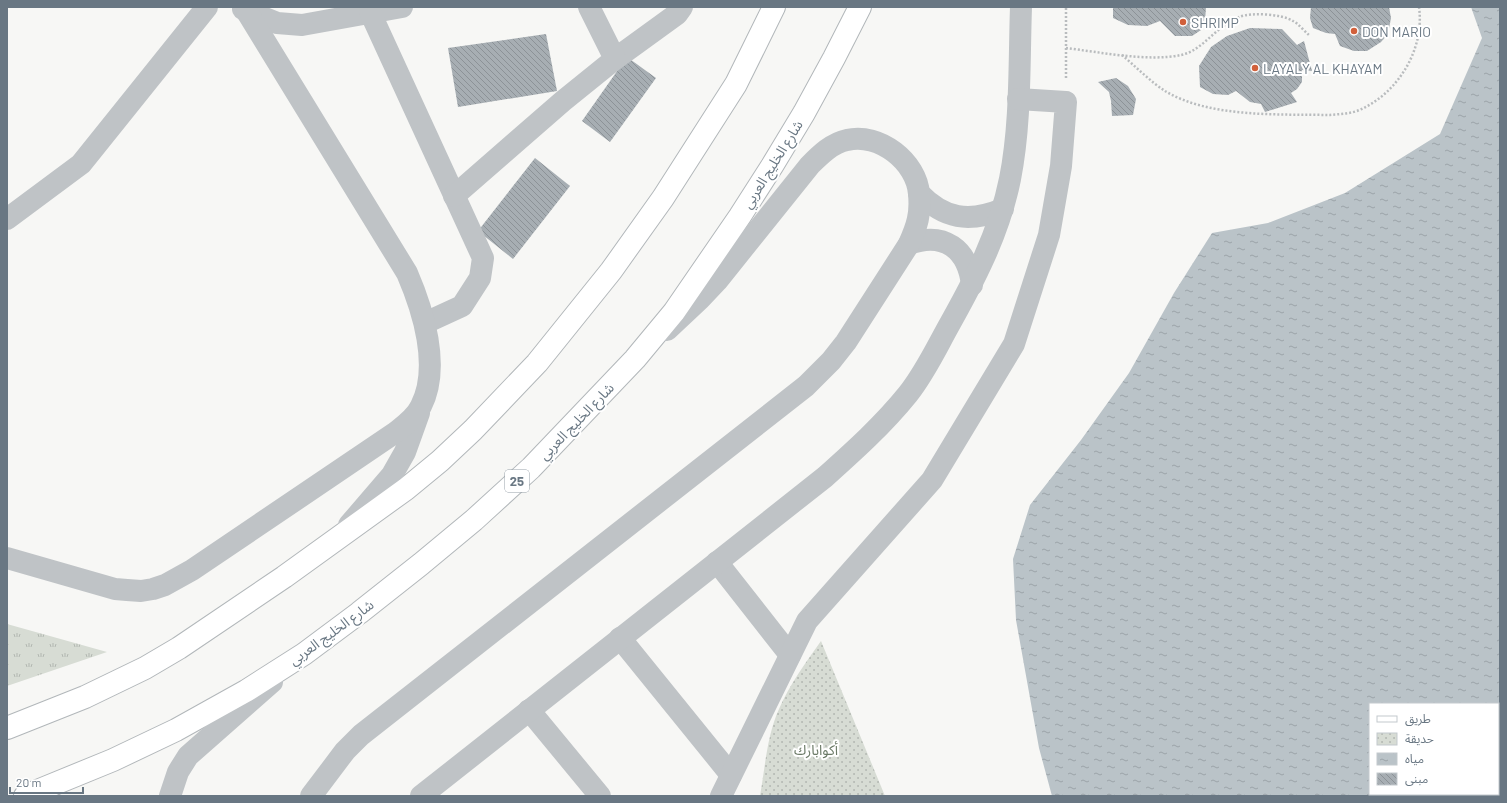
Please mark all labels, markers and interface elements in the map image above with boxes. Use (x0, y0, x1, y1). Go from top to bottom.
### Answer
place label: SHRIMP (1191, 14, 1239, 31)
marker: SHRIMP (1178, 17, 1188, 27)
place label: DON MARIO (1362, 23, 1431, 40)
marker: DON MARIO (1349, 26, 1359, 36)
place label: LAYALY AL KHAYAM (1263, 60, 1383, 77)
marker: LAYALY AL KHAYAM (1250, 63, 1260, 73)
street label: شارع الخليج العربي (738, 117, 809, 213)
street label: شارع الخليج العربي (535, 379, 619, 465)
road number: 25 (505, 470, 529, 492)
street label: شارع الخليج العربي (285, 596, 379, 671)
legend (1369, 703, 1499, 795)
text: طريق (1405, 711, 1431, 727)
text: حديقة (1405, 731, 1434, 746)
park label: أكوابارك (794, 741, 838, 759)
text: مياه (1405, 751, 1424, 766)
scale bar (10, 769, 83, 795)
text: مبنى (1405, 771, 1428, 786)
text: 20 m (16, 775, 42, 789)

